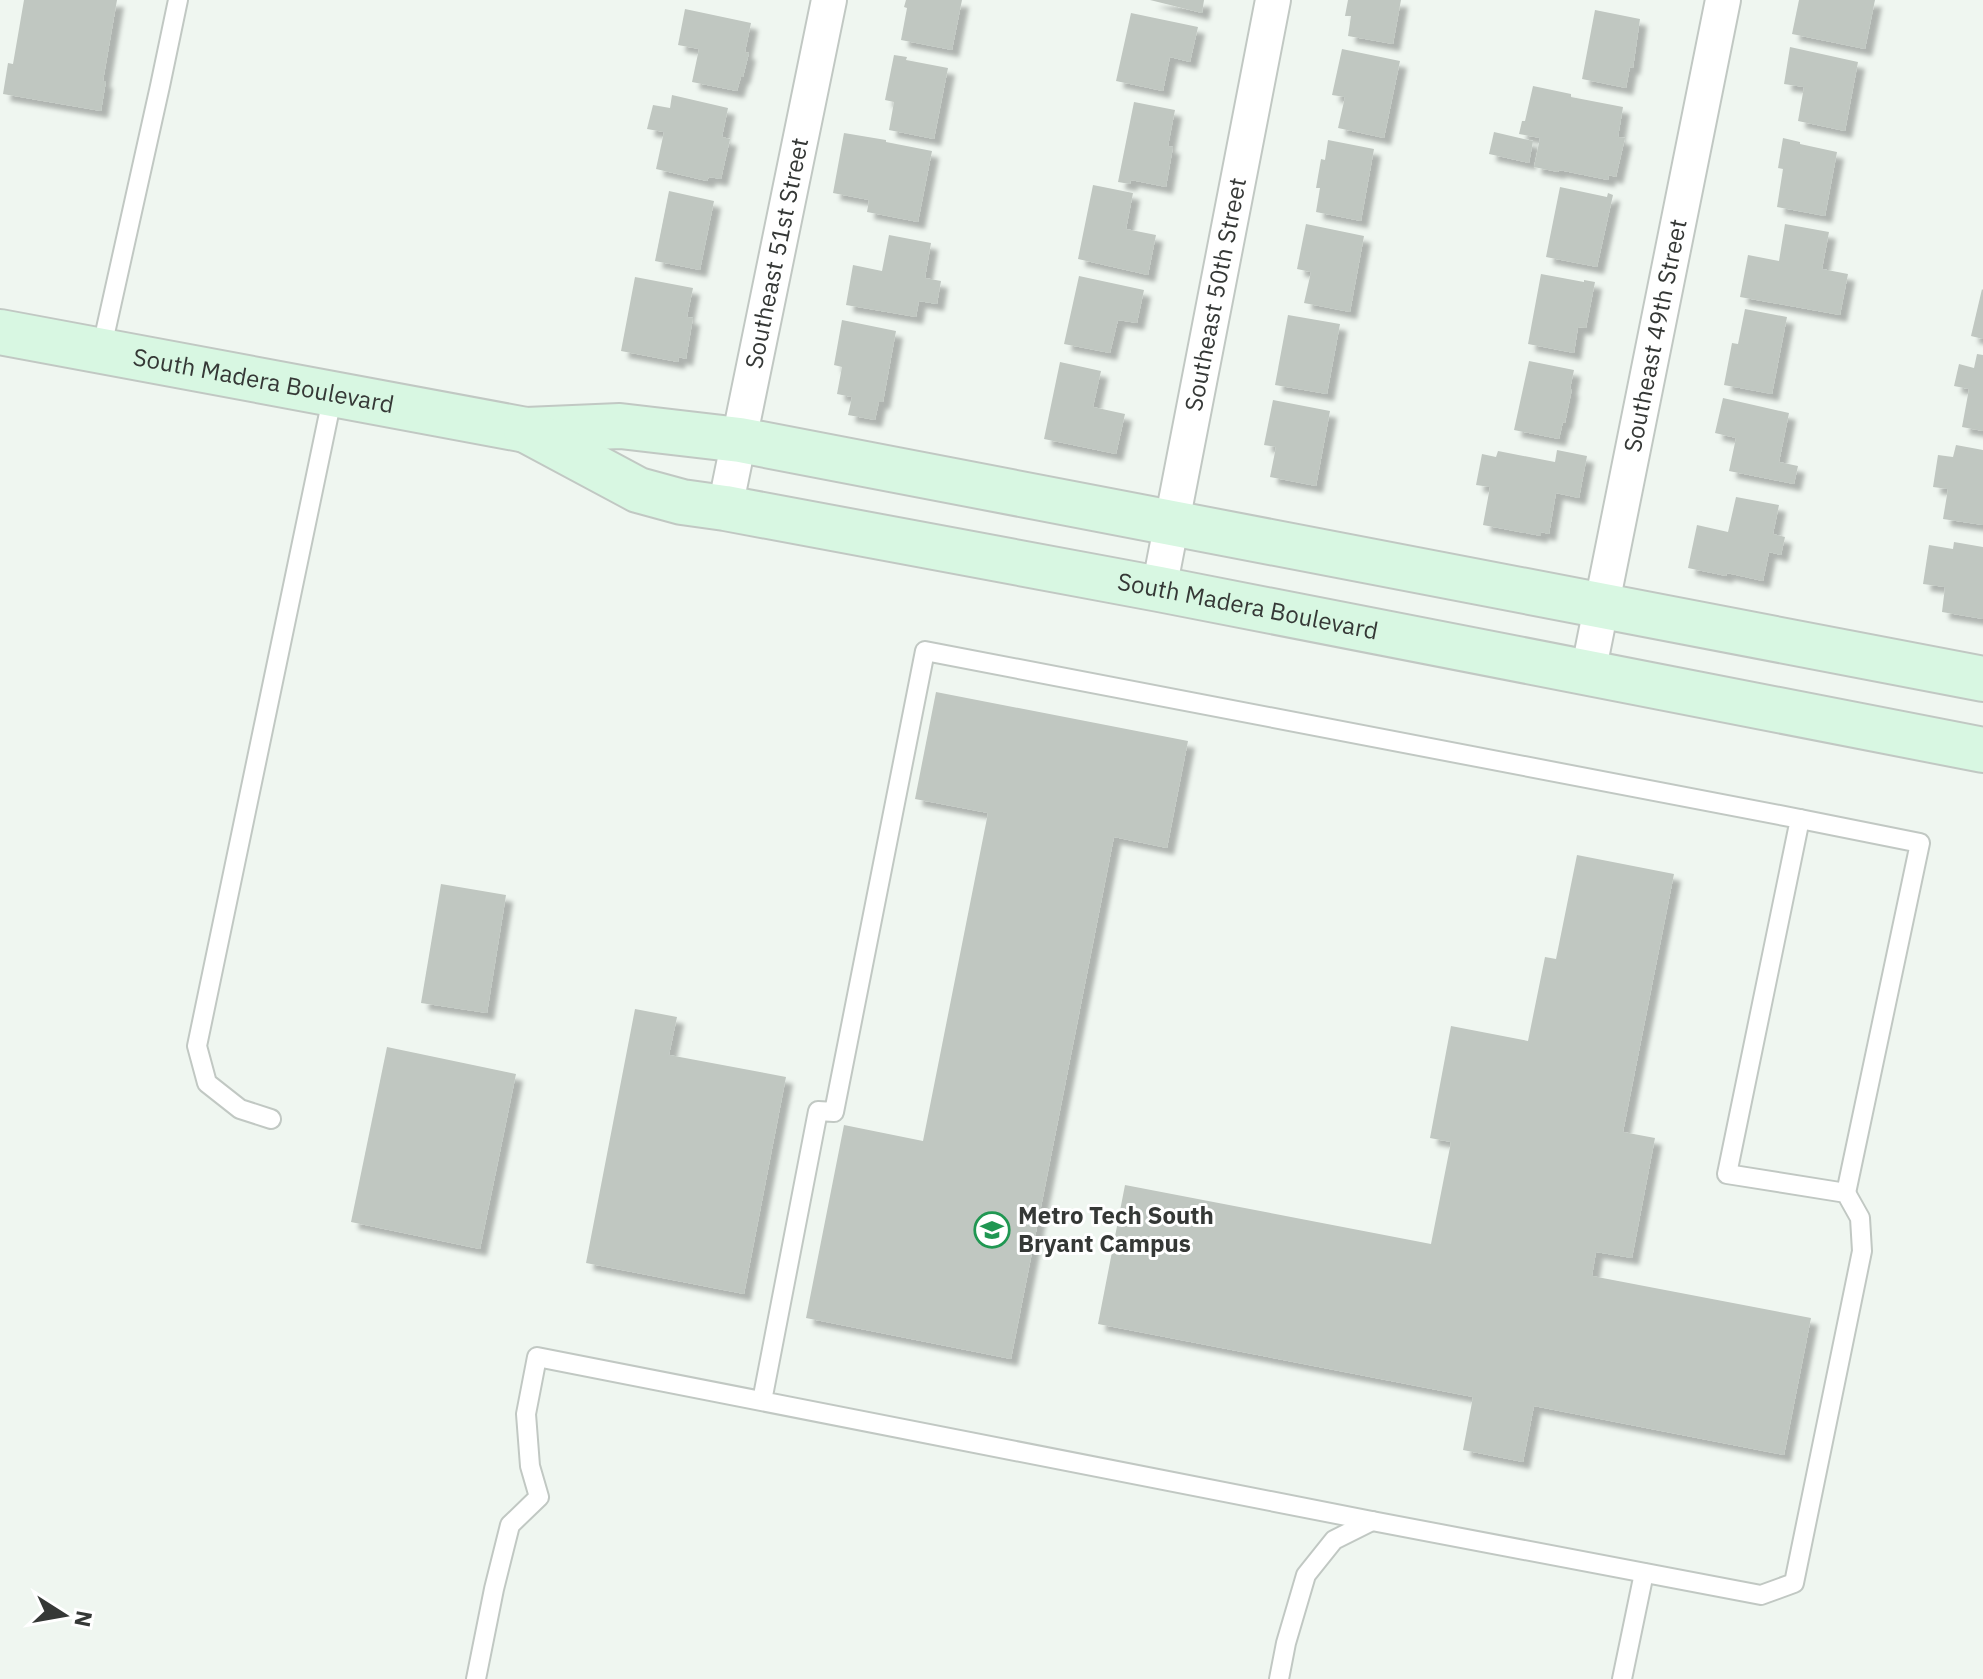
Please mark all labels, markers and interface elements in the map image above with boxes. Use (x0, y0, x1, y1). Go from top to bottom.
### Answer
street label: Southeast 51st Street (737, 135, 815, 371)
street label: Southeast 50th Street (1177, 175, 1253, 414)
street label: Southeast 49th Street (1616, 216, 1694, 455)
street label: South Madera Boulevard (131, 340, 397, 420)
street label: South Madera Boulevard (1115, 565, 1381, 646)
place label: Metro Tech South Bryant Campus (1018, 1199, 1214, 1259)
school or university icon: Metro Tech South Bryant Campus (973, 1211, 1011, 1249)
north arrow (24, 1575, 104, 1655)
text: N (68, 1608, 100, 1630)

